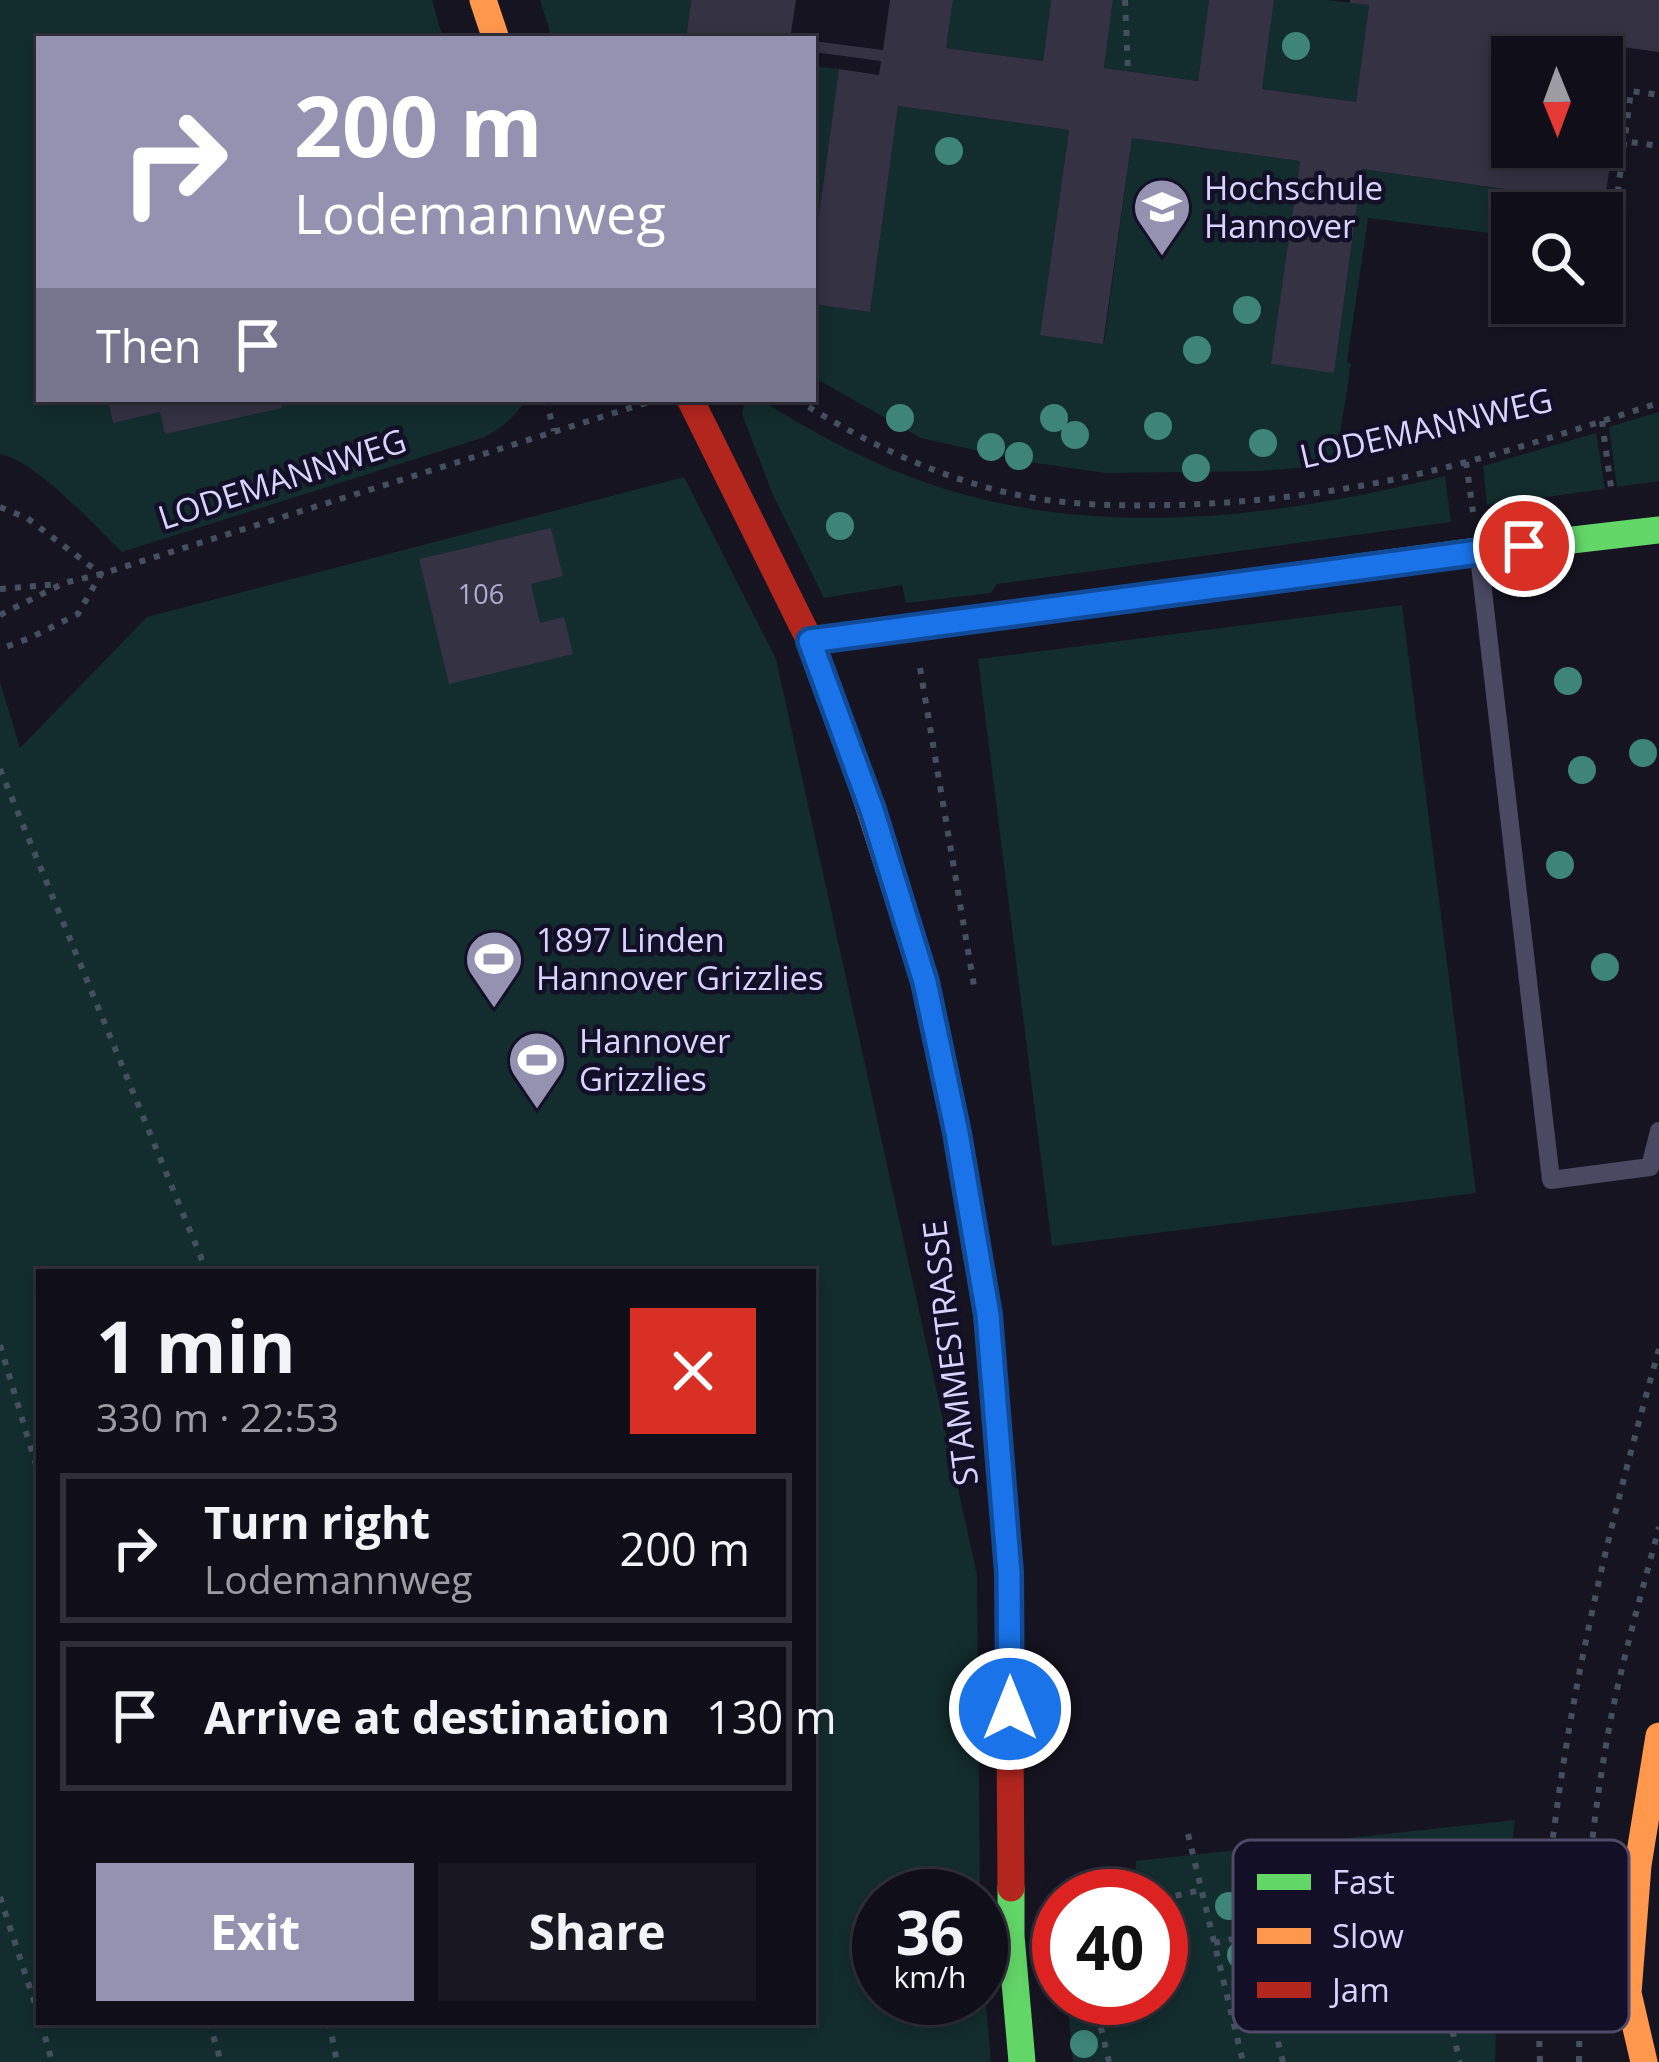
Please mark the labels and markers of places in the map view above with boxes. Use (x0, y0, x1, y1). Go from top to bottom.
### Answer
place label: Hochschule Hannover (1204, 165, 1383, 248)
school or university icon: Hochschule Hannover (1131, 176, 1193, 258)
pin (1473, 495, 1575, 597)
place label: 1897 Linden Hannover Grizzlies (536, 917, 824, 1000)
sports icon: 1897 Linden Hannover Grizzlies (463, 928, 525, 1010)
place label: Hannover Grizzlies (579, 1018, 731, 1101)
sports icon: Hannover Grizzlies (506, 1029, 568, 1111)

